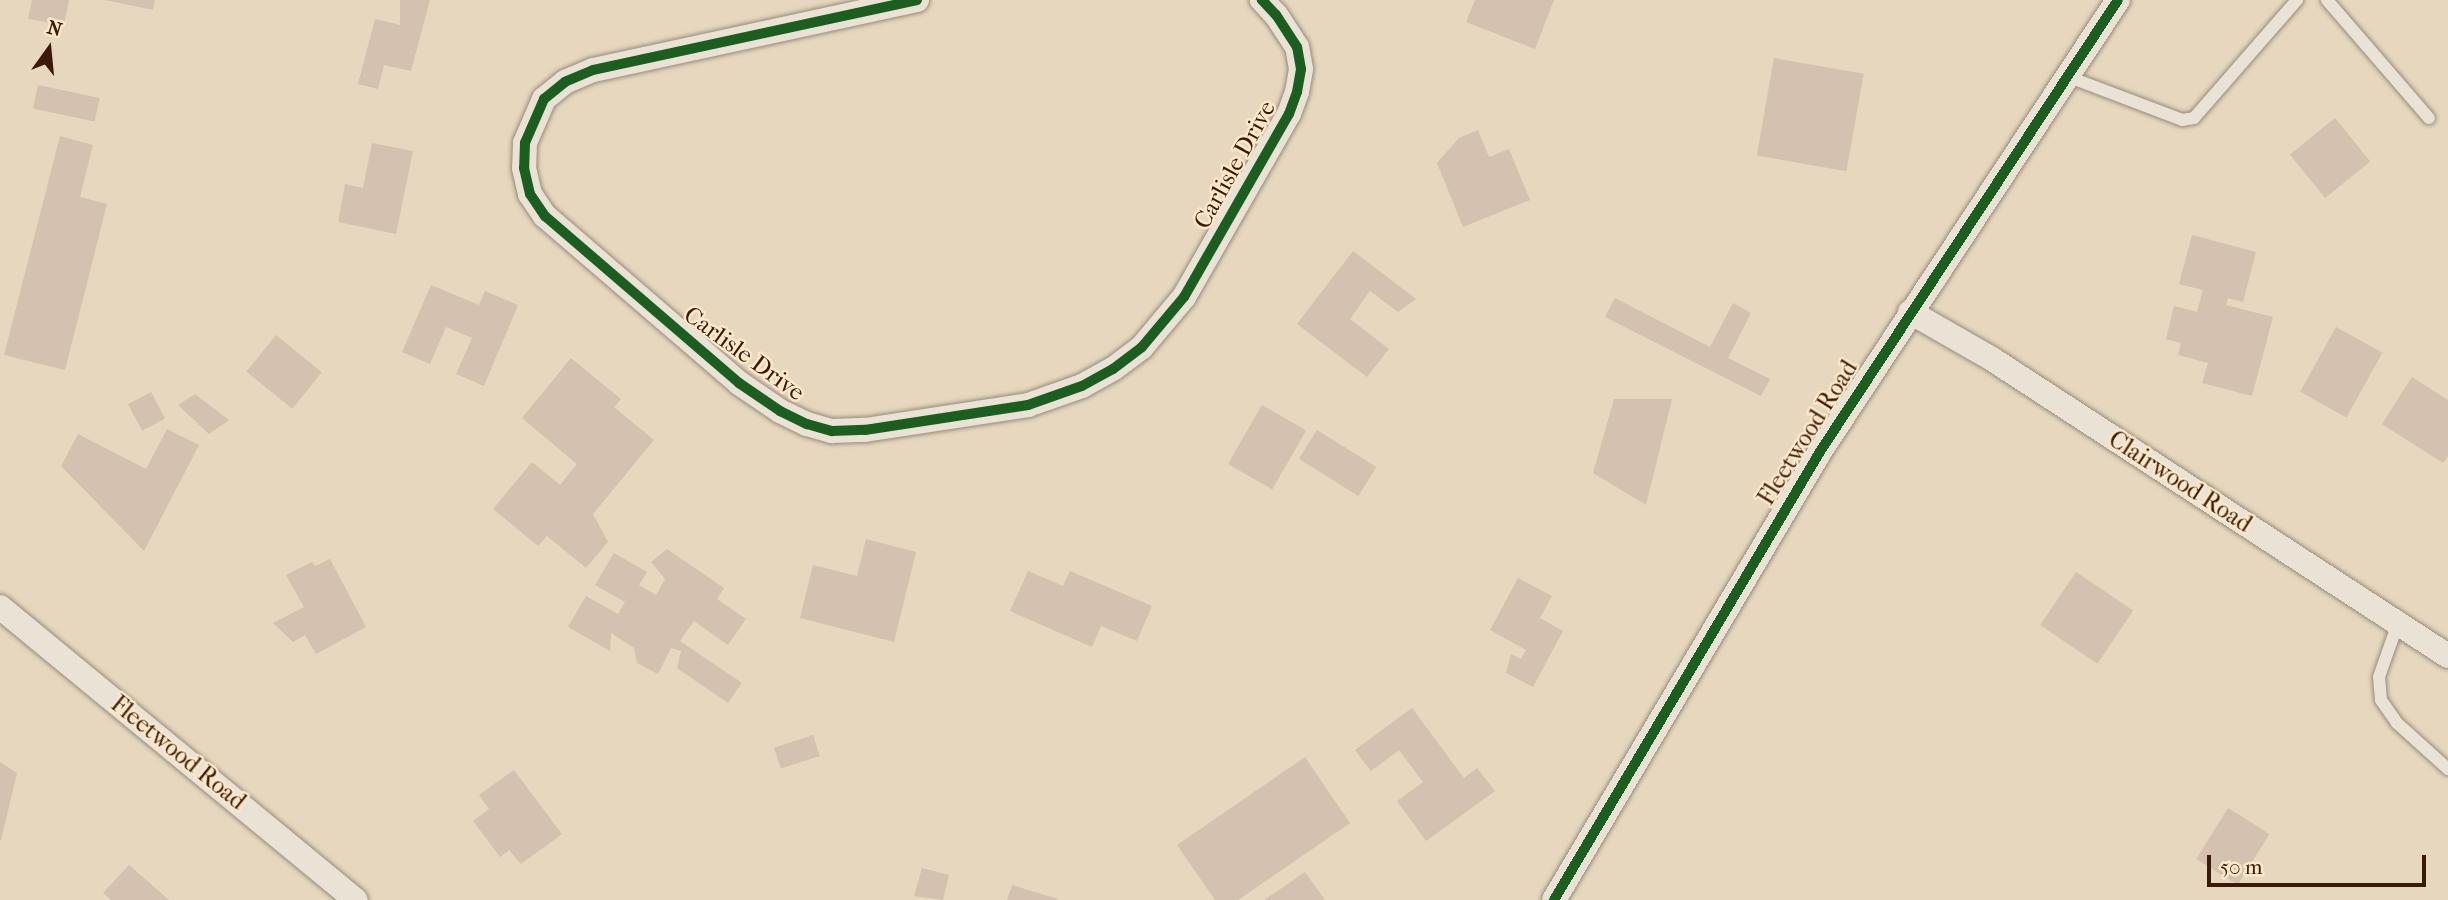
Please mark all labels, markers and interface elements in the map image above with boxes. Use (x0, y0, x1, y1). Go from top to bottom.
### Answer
north arrow (14, 14, 84, 84)
text: N (45, 16, 64, 41)
street label: Carlisle Drive (1188, 96, 1282, 234)
street label: Carlisle Drive (678, 301, 810, 407)
street label: Fleetwood Road (1752, 355, 1864, 511)
street label: Clairwood Road (2103, 425, 2257, 539)
street label: Fleetwood Road (105, 690, 251, 816)
scale bar (2210, 841, 2429, 885)
text: 50 m (2220, 855, 2263, 879)

